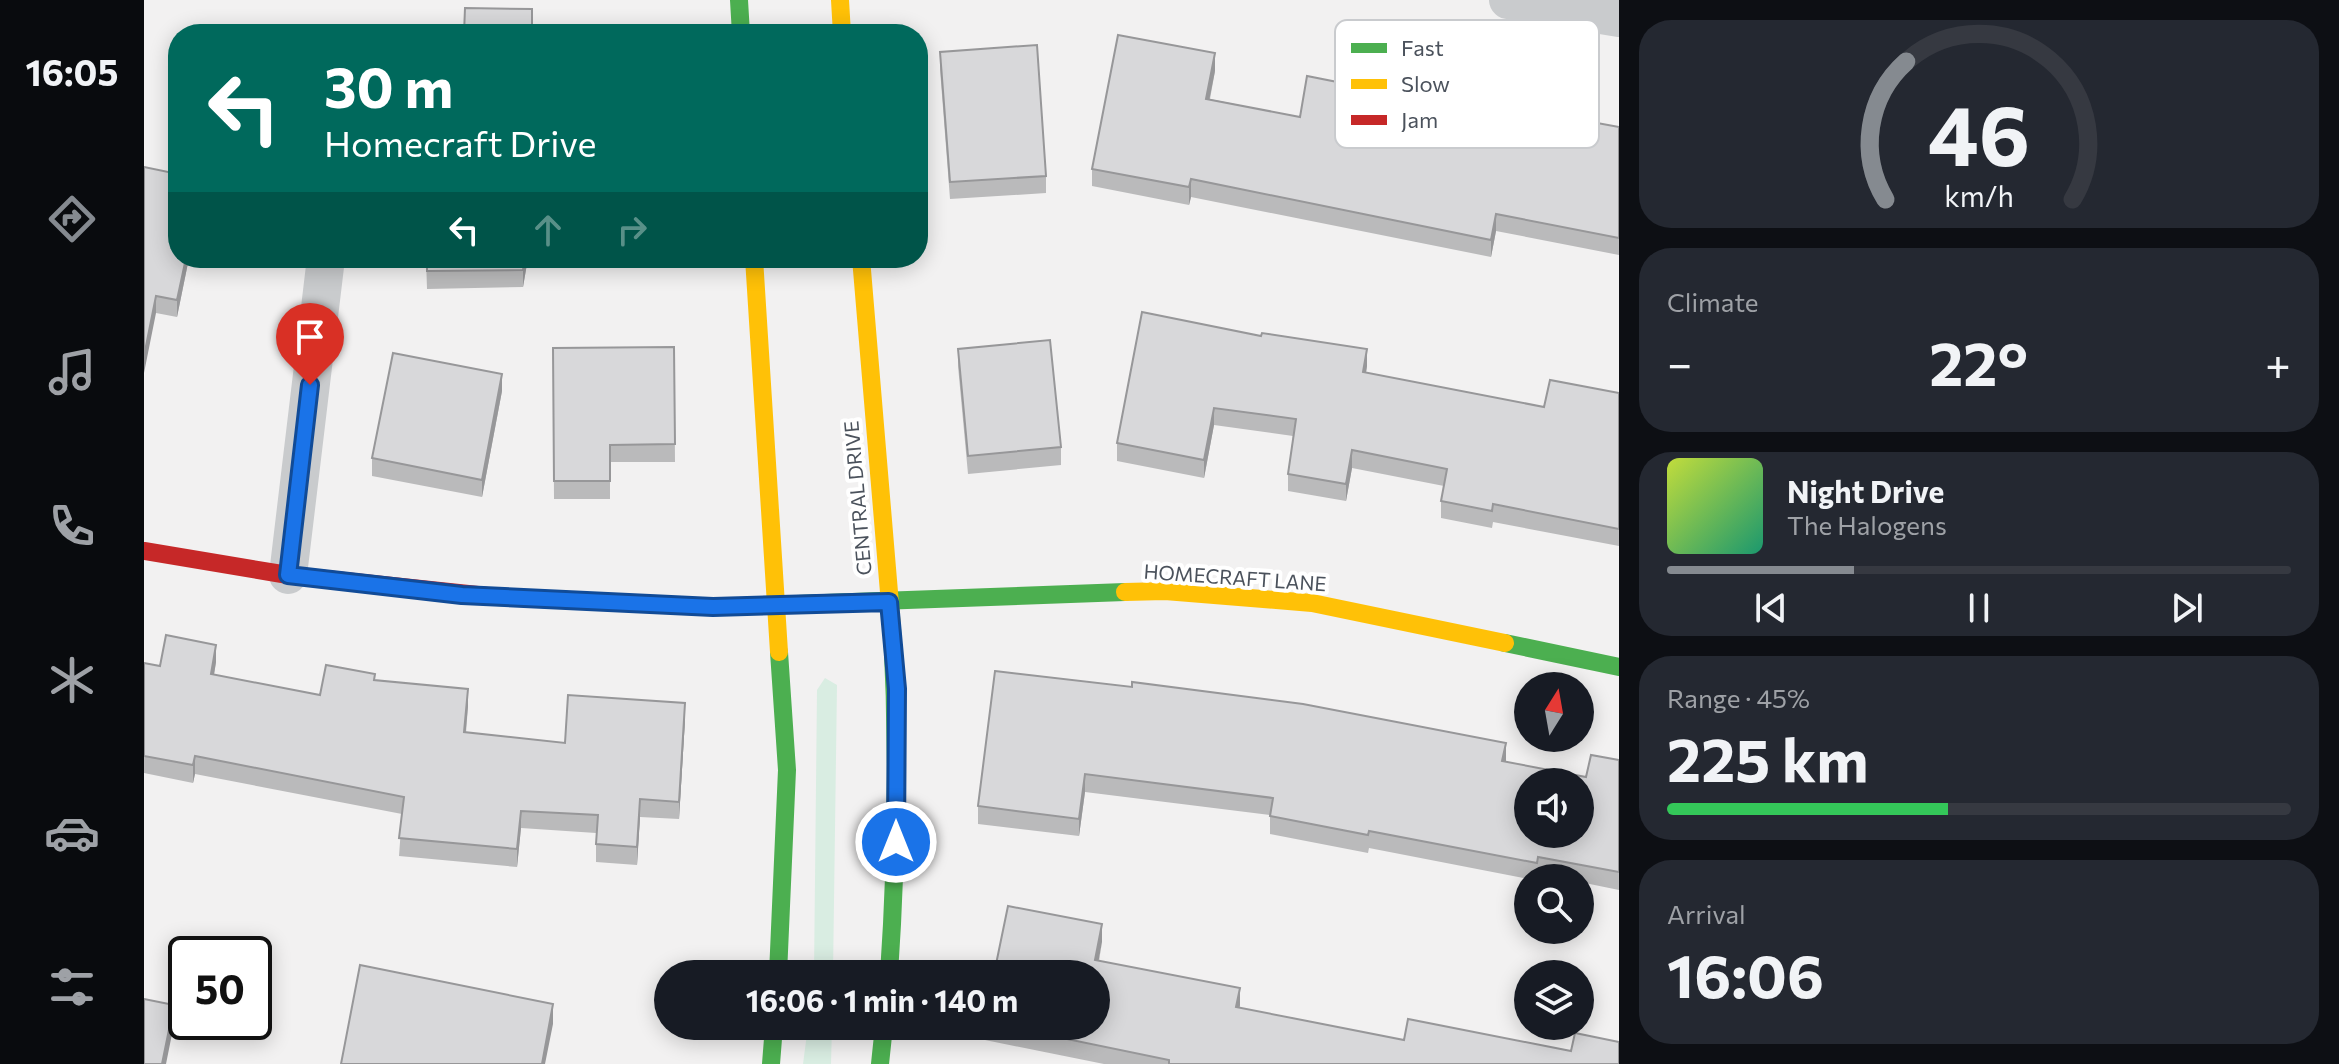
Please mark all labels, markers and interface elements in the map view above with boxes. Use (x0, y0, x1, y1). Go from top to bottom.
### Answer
legend (1335, 20, 1599, 148)
text: Fast (1401, 34, 1444, 61)
text: 16:05 (26, 49, 118, 93)
text: 30 m (324, 51, 453, 120)
icon: left (192, 56, 296, 160)
text: Slow (1401, 70, 1450, 97)
text: 46 (1928, 81, 2030, 183)
text: Jam (1401, 106, 1438, 133)
text: Homecraft Drive (324, 120, 596, 164)
text: km/h (1944, 178, 2014, 213)
icon: directions (44, 191, 100, 247)
icon: left (442, 208, 486, 252)
icon: ahead (526, 208, 570, 252)
icon: right (610, 208, 654, 252)
text: Climate (1667, 286, 1759, 317)
pin (276, 303, 344, 385)
icon: arrive (288, 315, 332, 359)
text: 22° (1929, 325, 2028, 398)
text: − (1667, 335, 1692, 389)
text: + (2265, 335, 2291, 389)
icon: music (44, 344, 100, 400)
street label: CENTRAL DRIVE (838, 420, 876, 576)
text: Night Drive (1787, 472, 1944, 509)
icon: phone (44, 498, 100, 554)
text: The Halogens (1787, 509, 1947, 540)
street label: HOMECRAFT LANE (1143, 559, 1327, 595)
icon: previous (1749, 586, 1793, 630)
icon: pause (1957, 586, 2001, 630)
icon: next (2165, 586, 2209, 630)
icon: climate (44, 652, 100, 708)
north arrow (1514, 672, 1594, 752)
map controls (1514, 672, 1594, 1040)
text: Range · 45% (1667, 682, 1810, 713)
text: 225 km (1667, 721, 1869, 794)
button: sound (1514, 768, 1594, 848)
position arrow (854, 800, 938, 884)
icon: car (44, 805, 100, 861)
button: search (1514, 864, 1594, 944)
text: Arrival (1667, 898, 1746, 929)
speed limit sign: 50 (168, 936, 272, 1040)
text: 16:06 (1667, 937, 1824, 1010)
icon: filters (44, 959, 100, 1015)
button: layers (1514, 960, 1594, 1040)
text: 16:06 · 1 min · 140 m (746, 981, 1018, 1018)

